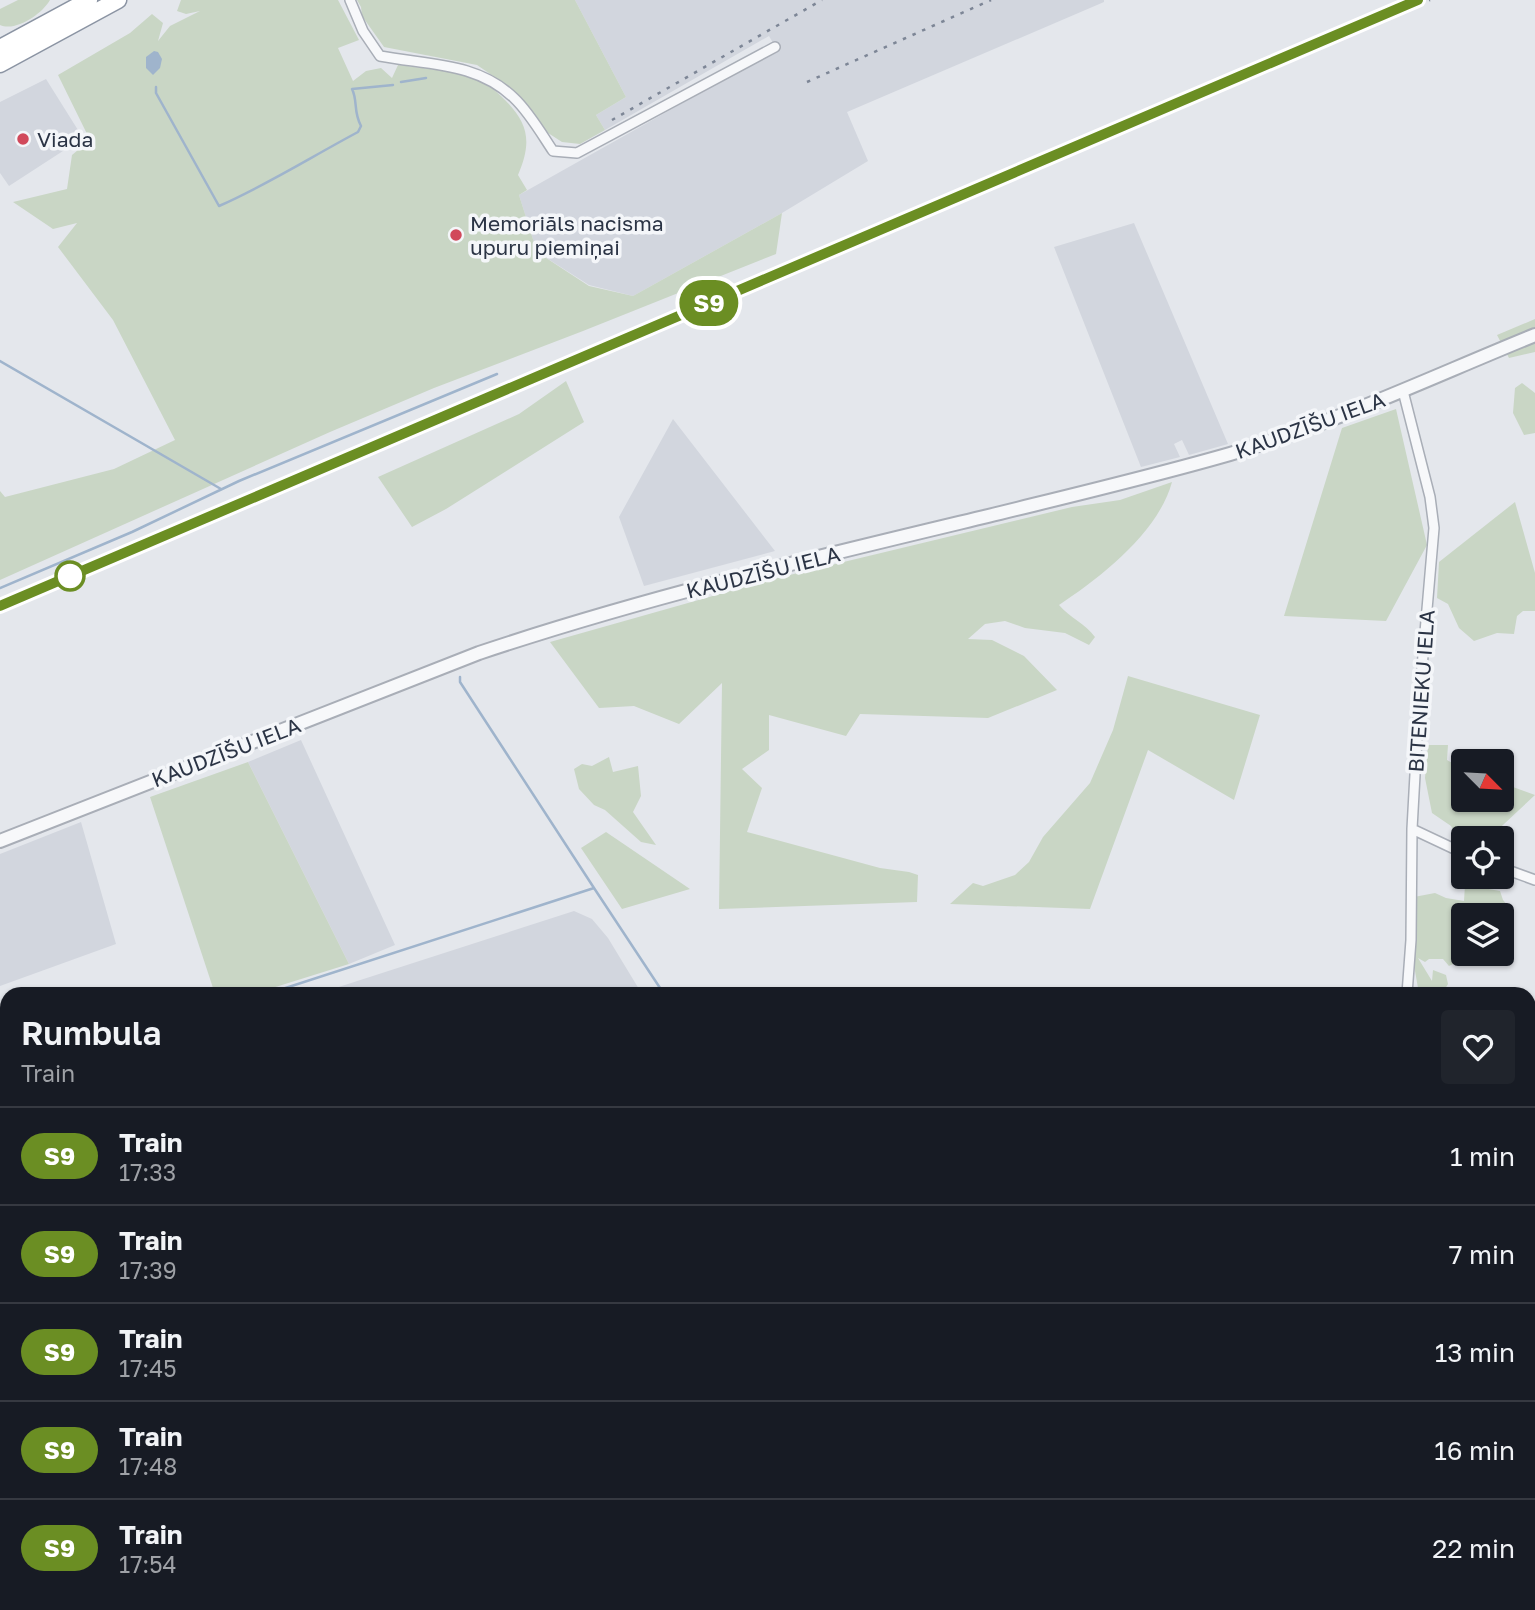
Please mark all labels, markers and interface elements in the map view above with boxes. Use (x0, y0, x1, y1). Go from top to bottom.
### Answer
place label: Viada (37, 126, 93, 152)
marker: Viada (15, 131, 31, 147)
place label: Memoriāls nacisma upuru piemiņai (470, 210, 664, 260)
marker: Memoriāls nacisma upuru piemiņai (448, 227, 464, 243)
line badge: S9 (678, 280, 740, 326)
text: S9 (693, 288, 725, 317)
street label: KAUDZĪŠU IELA (1232, 386, 1388, 464)
street label: KAUDZĪŠU IELA (683, 540, 843, 604)
unlabelled marker (55, 561, 85, 591)
street label: BITENIEKU IELA (1402, 609, 1440, 773)
street label: KAUDZĪŠU IELA (148, 712, 304, 792)
north arrow (1451, 749, 1514, 812)
map controls (1451, 749, 1514, 966)
button: locate (1451, 826, 1514, 889)
button: layers (1451, 903, 1514, 966)
button: heart (1441, 1010, 1515, 1084)
text: Rumbula (21, 1013, 162, 1052)
text: Train (21, 1059, 75, 1087)
text: Train (119, 1127, 183, 1158)
text: S9 (44, 1141, 75, 1170)
text: 1 min (1450, 1141, 1515, 1172)
text: 17:33 (119, 1158, 176, 1186)
text: Train (119, 1225, 183, 1256)
text: S9 (44, 1239, 75, 1268)
text: 7 min (1449, 1239, 1515, 1270)
text: 17:39 (119, 1256, 177, 1284)
text: Train (119, 1323, 183, 1354)
text: S9 (44, 1337, 75, 1366)
text: 13 min (1435, 1337, 1515, 1368)
text: 17:45 (119, 1354, 177, 1382)
text: Train (119, 1421, 183, 1452)
text: S9 (44, 1435, 75, 1464)
text: 16 min (1434, 1435, 1515, 1466)
text: 17:48 (119, 1452, 177, 1480)
text: Train (119, 1519, 183, 1550)
text: S9 (44, 1533, 75, 1562)
text: 22 min (1432, 1533, 1515, 1564)
text: 17:54 (119, 1550, 177, 1578)

